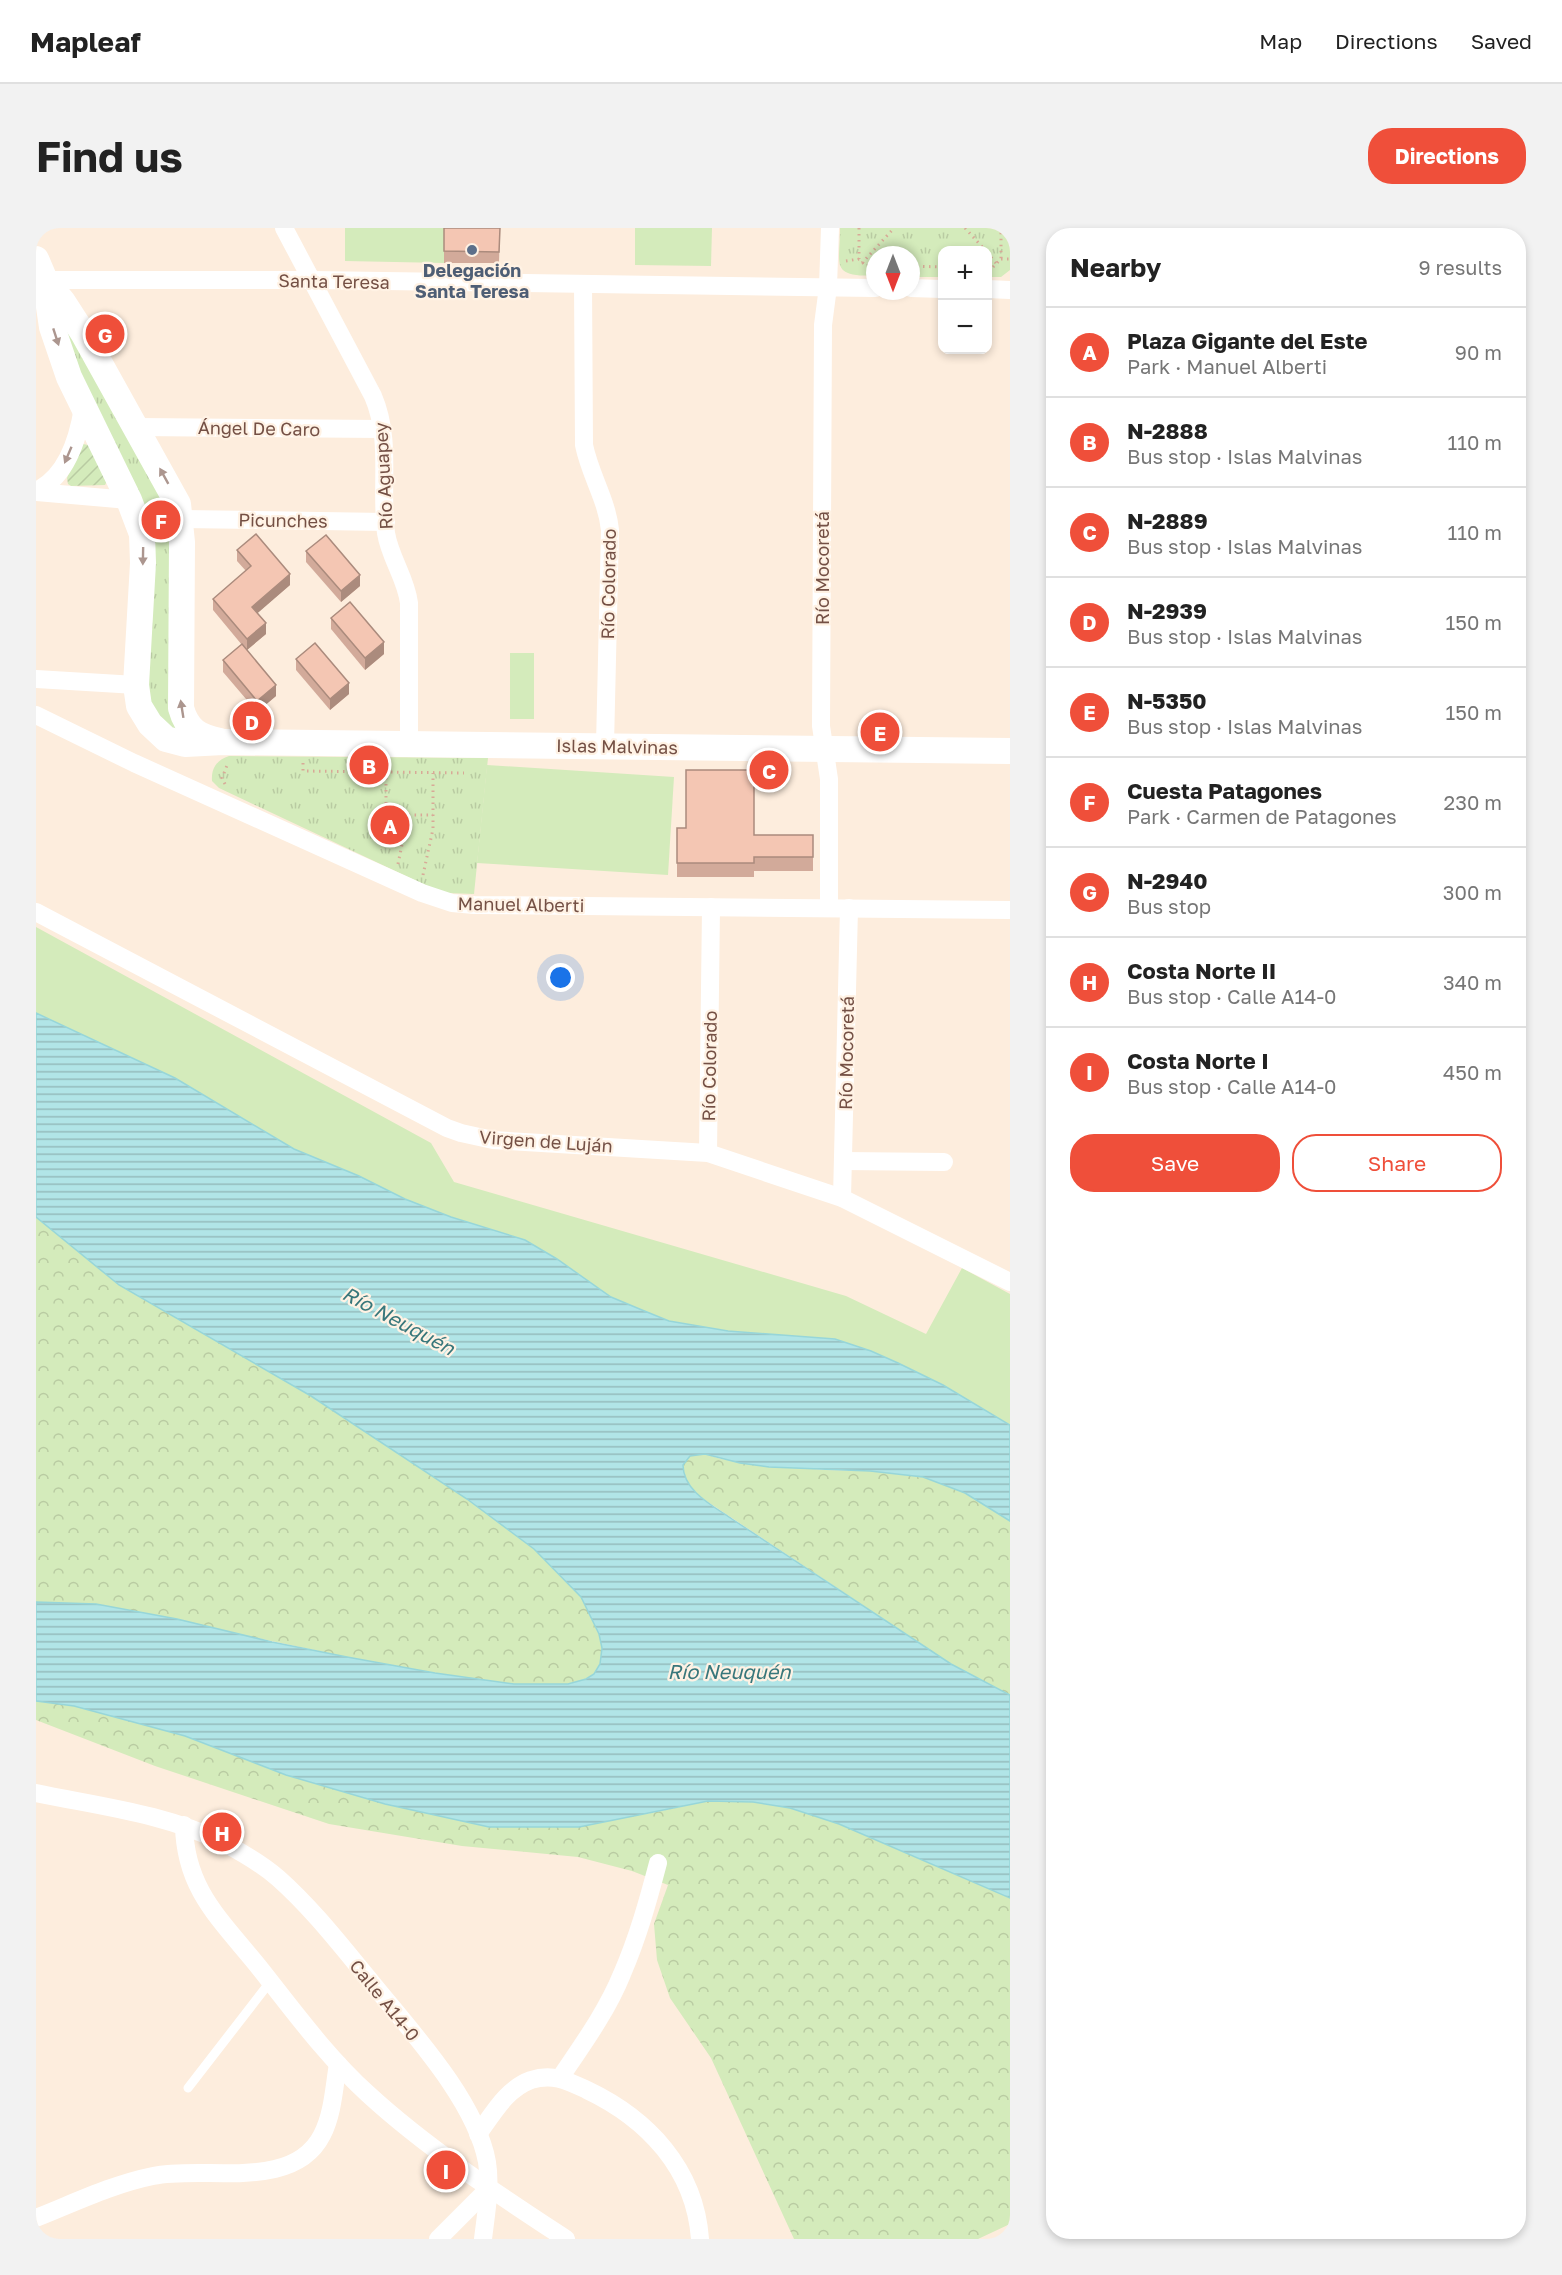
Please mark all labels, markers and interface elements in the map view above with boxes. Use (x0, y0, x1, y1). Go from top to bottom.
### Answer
text: Mapleaf (30, 25, 141, 58)
text: Map (1259, 28, 1302, 54)
text: Directions (1335, 28, 1438, 54)
text: Saved (1471, 28, 1532, 54)
button: Directions (1368, 128, 1526, 184)
text: Find us (36, 131, 183, 181)
marker: Delegación Santa Teresa (465, 243, 479, 257)
north arrow (866, 246, 920, 300)
map controls (938, 246, 992, 354)
button: + (938, 246, 992, 300)
text: Nearby (1070, 252, 1161, 283)
text: 9 results (1418, 255, 1502, 279)
place label: Delegación Santa Teresa (415, 259, 529, 302)
street label: Santa Teresa (278, 269, 390, 293)
button: − (938, 300, 992, 354)
pin: G (86, 312, 124, 356)
text: Plaza Gigante del Este (1127, 327, 1368, 354)
one-way arrow (51, 328, 61, 346)
text: A (1082, 340, 1097, 364)
text: 90 m (1455, 340, 1502, 364)
text: Park · Manuel Alberti (1127, 354, 1327, 378)
street label: Ángel De Caro (198, 416, 320, 440)
text: N-2888 (1127, 417, 1208, 444)
street label: Río Aguapey (369, 422, 397, 530)
text: B (1082, 430, 1097, 454)
text: 110 m (1448, 430, 1502, 454)
text: Bus stop · Islas Malvinas (1127, 444, 1362, 468)
one-way arrow (63, 446, 72, 464)
one-way arrow (158, 468, 169, 484)
pin: F (142, 498, 180, 542)
text: N-2889 (1127, 507, 1208, 534)
street label: Picunches (238, 508, 328, 532)
street label: Río Mocoretá (811, 511, 833, 625)
text: C (1082, 520, 1097, 544)
text: 110 m (1448, 520, 1502, 544)
street label: Río Colorado (596, 528, 620, 640)
text: Bus stop · Islas Malvinas (1127, 534, 1362, 558)
one-way arrow (138, 546, 147, 565)
text: N-2939 (1127, 597, 1207, 624)
text: D (1082, 610, 1097, 634)
text: 150 m (1446, 610, 1502, 634)
text: Bus stop · Islas Malvinas (1127, 624, 1362, 648)
text: N-5350 (1127, 687, 1207, 714)
pin: D (232, 698, 272, 744)
one-way arrow (177, 699, 186, 718)
text: E (1083, 700, 1096, 724)
text: 150 m (1446, 700, 1502, 724)
pin: E (860, 710, 900, 754)
text: Bus stop · Islas Malvinas (1127, 714, 1362, 738)
street label: Islas Malvinas (556, 734, 678, 758)
pin: B (350, 742, 388, 788)
pin: C (750, 748, 788, 792)
text: Cuesta Patagones (1127, 777, 1322, 804)
text: F (1084, 790, 1095, 814)
text: 230 m (1444, 790, 1502, 814)
pin: A (370, 802, 410, 848)
text: Park · Carmen de Patagones (1127, 804, 1397, 828)
text: N-2940 (1127, 867, 1208, 894)
text: G (1082, 880, 1097, 904)
text: 300 m (1443, 880, 1502, 904)
street label: Manuel Alberti (457, 892, 585, 916)
text: Bus stop (1127, 894, 1211, 918)
text: Costa Norte II (1127, 957, 1276, 984)
your location (546, 963, 575, 992)
text: H (1082, 970, 1097, 994)
text: 340 m (1443, 970, 1502, 994)
text: Bus stop · Calle A14-0 (1127, 984, 1336, 1008)
street label: Río Mocoretá (834, 996, 858, 1110)
street label: Río Colorado (697, 1010, 721, 1122)
text: Costa Norte I (1127, 1047, 1269, 1074)
text: I (1086, 1060, 1093, 1084)
text: 450 m (1443, 1060, 1502, 1084)
text: Bus stop · Calle A14-0 (1127, 1074, 1336, 1098)
street label: Virgen de Luján (479, 1125, 613, 1157)
button: Save (1070, 1134, 1280, 1192)
button: Share (1292, 1134, 1502, 1192)
water label: Río Neuquén (339, 1280, 460, 1360)
water label: Río Neuquén (667, 1659, 791, 1683)
pin: H (202, 1810, 242, 1854)
street label: Calle A14-0 (345, 1955, 425, 2045)
pin: I (426, 2148, 466, 2192)

